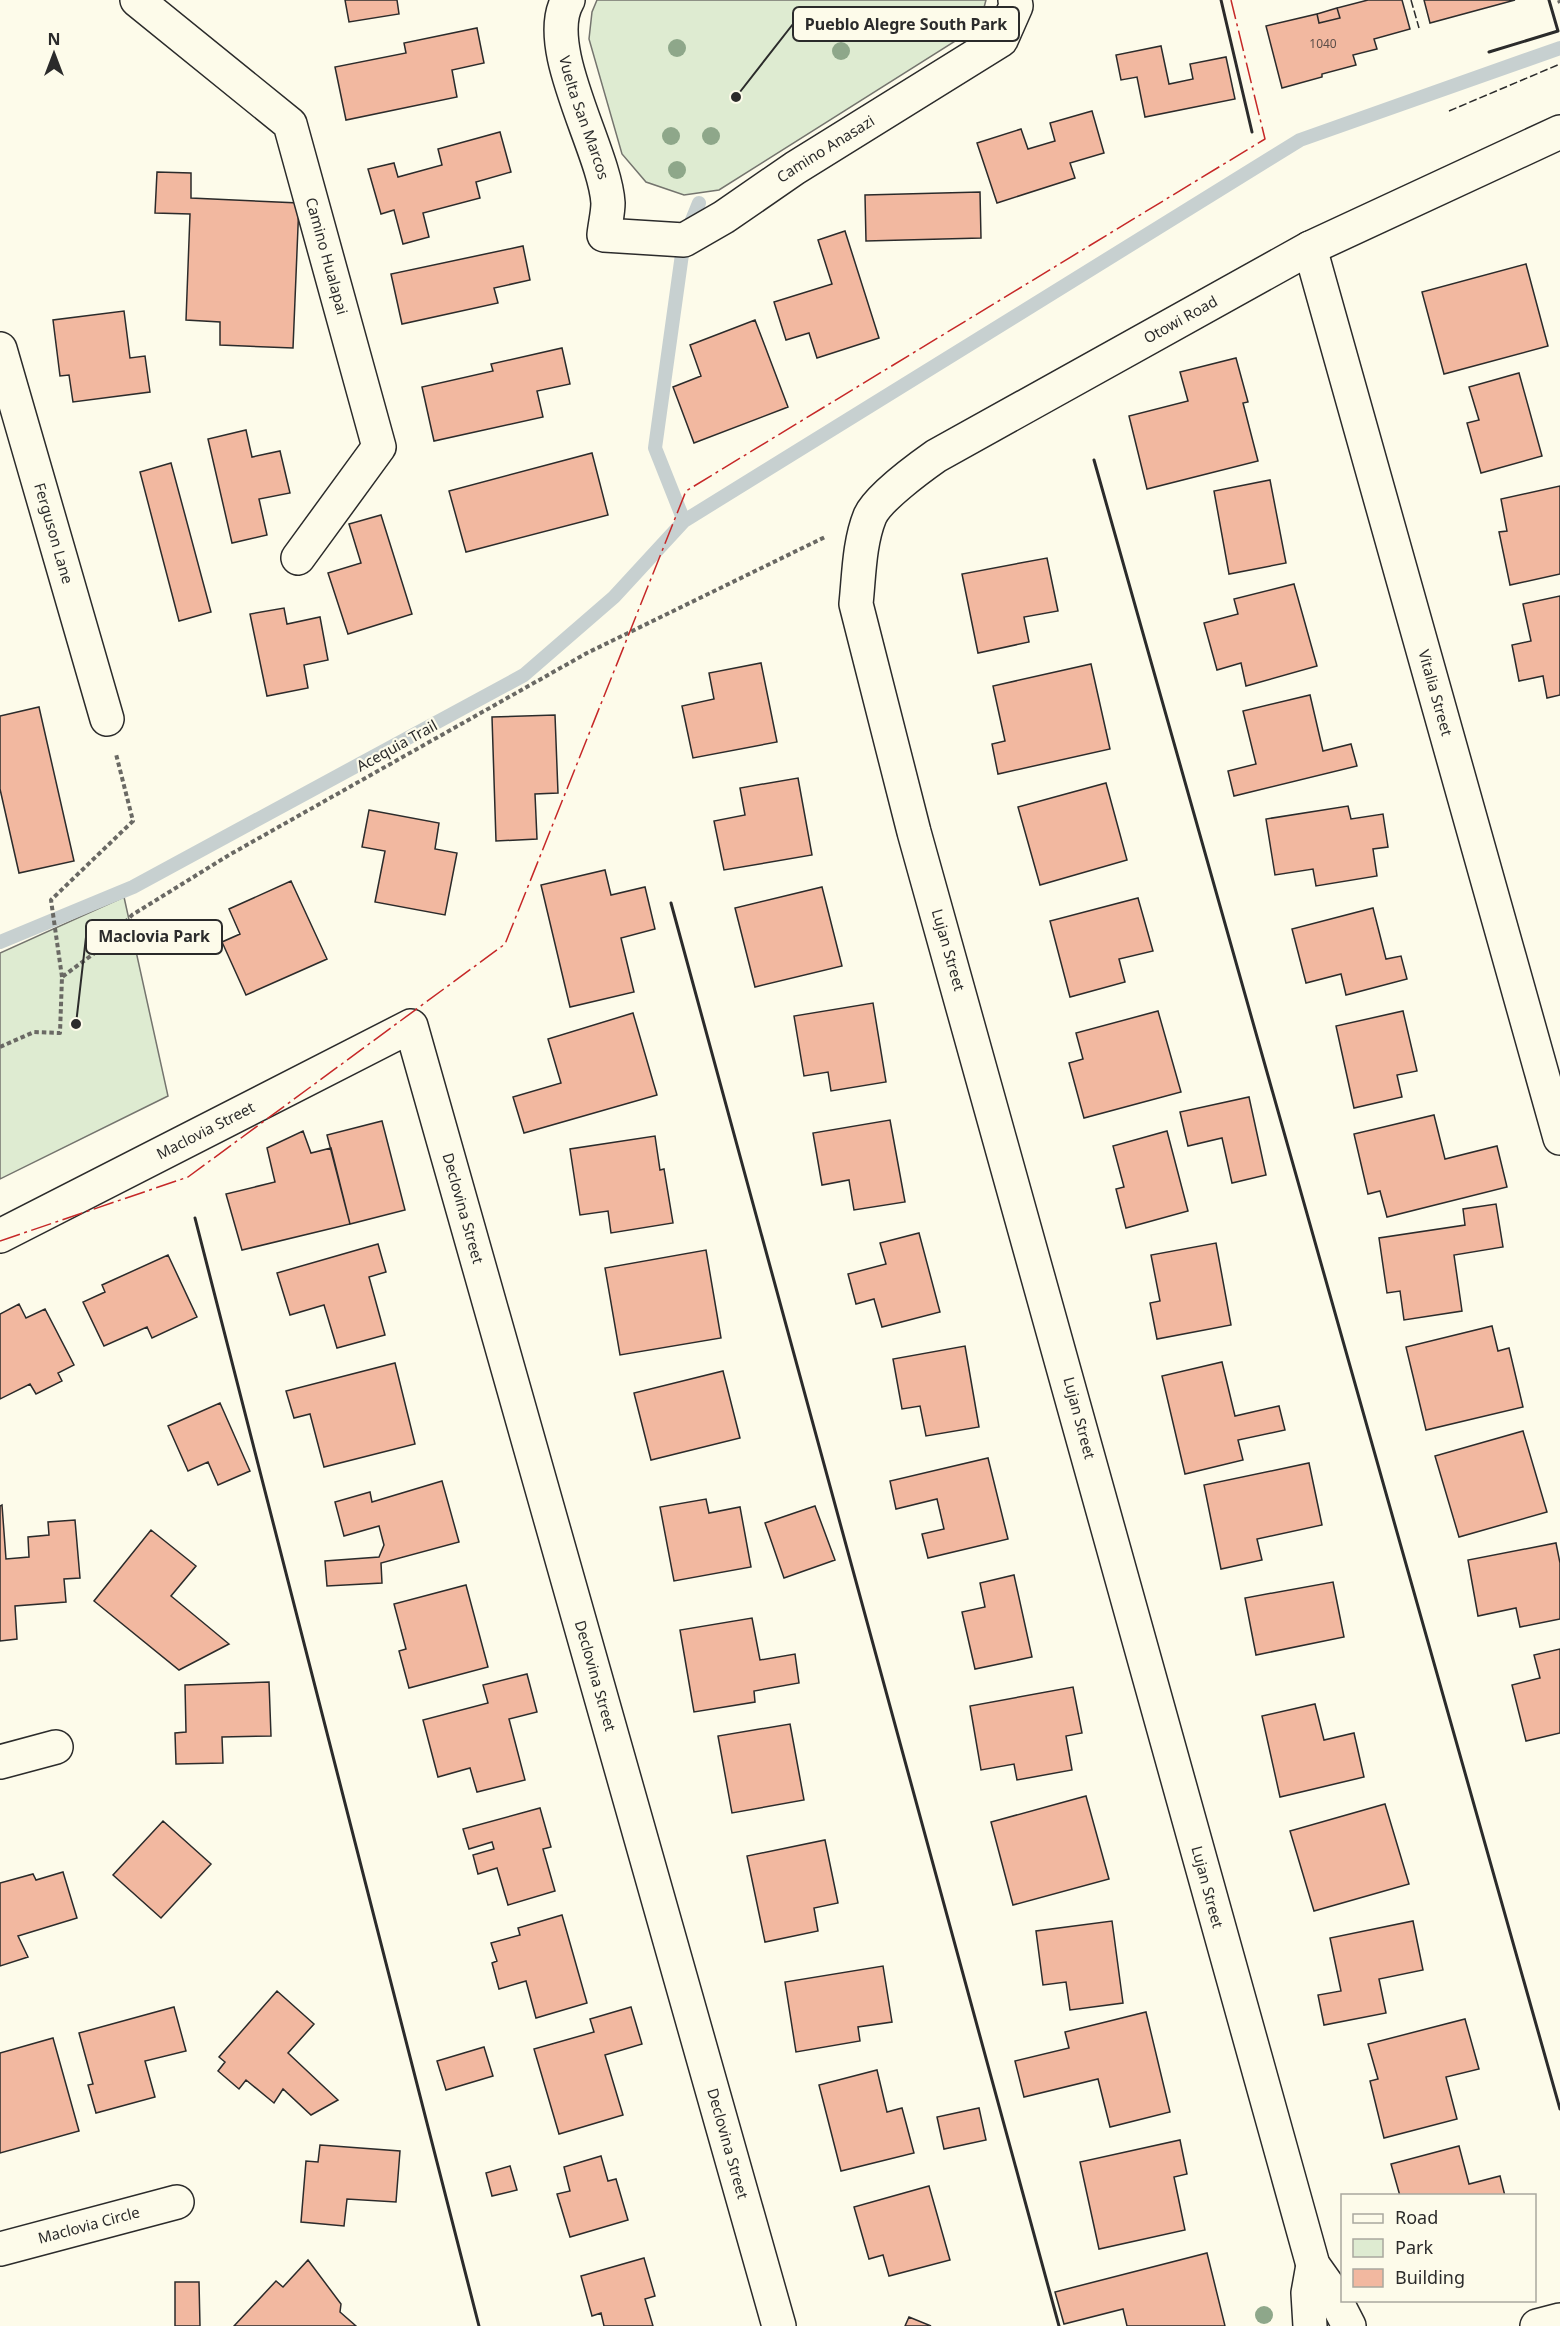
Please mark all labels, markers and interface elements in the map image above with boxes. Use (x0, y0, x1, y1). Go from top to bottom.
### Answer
callout: Pueblo Alegre South Park (793, 7, 1019, 41)
text: Pueblo Alegre South Park (805, 13, 1007, 35)
north arrow (24, 24, 84, 84)
text: N (47, 28, 61, 50)
house number: 1040 (1309, 35, 1337, 52)
street label: Vuelta San Marcos (555, 53, 614, 182)
street label: Camino Anasazi (772, 110, 878, 187)
street label: Camino Hualapai (302, 195, 353, 317)
street label: Otowi Road (1140, 290, 1221, 348)
street label: Ferguson Lane (30, 480, 78, 586)
street label: Vitalia Street (1414, 647, 1458, 738)
street label: Acequia Trail (352, 715, 441, 776)
street label: Lujan Street (928, 906, 970, 994)
callout: Maclovia Park (86, 920, 222, 954)
text: Maclovia Park (98, 925, 210, 947)
street label: Maclovia Street (153, 1096, 258, 1163)
street label: Declovina Street (438, 1150, 489, 1266)
street label: Lujan Street (1059, 1374, 1101, 1462)
street label: Declovina Street (571, 1618, 621, 1734)
street label: Lujan Street (1187, 1843, 1229, 1931)
street label: Declovina Street (703, 2086, 754, 2202)
legend (1341, 2194, 1536, 2302)
street label: Maclovia Circle (36, 2201, 142, 2248)
text: Road (1395, 2205, 1438, 2229)
text: Park (1395, 2235, 1433, 2259)
text: Building (1395, 2265, 1465, 2289)

